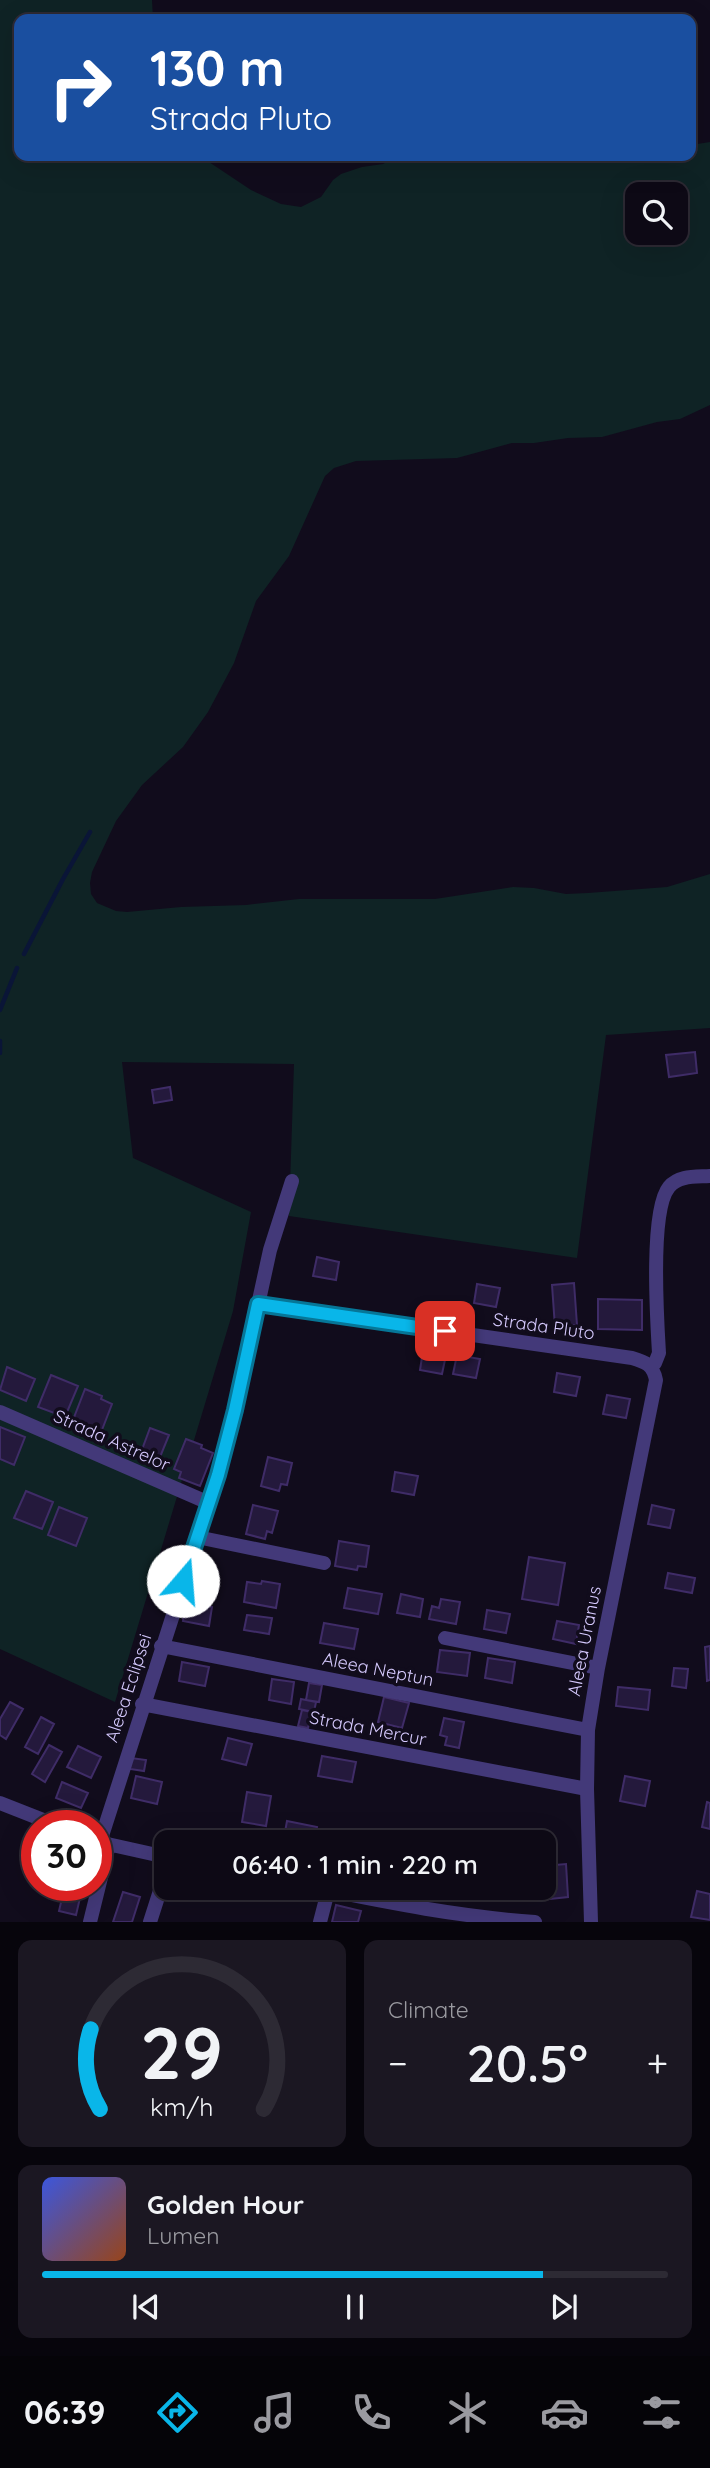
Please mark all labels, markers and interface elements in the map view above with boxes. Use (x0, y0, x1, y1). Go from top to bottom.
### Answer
text: 130 m (150, 37, 284, 98)
icon: right (35, 42, 126, 133)
text: Strada Pluto (150, 98, 332, 138)
map controls (625, 182, 688, 245)
button: search (625, 182, 688, 245)
pin (415, 1301, 475, 1361)
street label: Strada Pluto (492, 1307, 596, 1345)
icon: arrive (426, 1312, 464, 1350)
street label: Strada Astrelor (50, 1404, 174, 1476)
position arrow (146, 1544, 220, 1618)
street label: Aleea Uranus (562, 1584, 606, 1698)
street label: Aleea Eclipsei (100, 1631, 156, 1745)
street label: Aleea Neptun (320, 1647, 436, 1691)
street label: Strada Mercur (308, 1705, 429, 1751)
speed limit sign: 30 (21, 1810, 112, 1901)
text: 06:40 · 1 min · 220 m (232, 1848, 478, 1881)
text: Climate (388, 1995, 469, 2024)
text: 29 (141, 2007, 223, 2098)
text: 20.5° (466, 2030, 588, 2095)
text: − (388, 2039, 408, 2087)
text: + (647, 2039, 668, 2087)
text: km/h (150, 2091, 214, 2122)
text: Golden Hour (147, 2188, 304, 2221)
text: Lumen (147, 2221, 220, 2250)
icon: previous (127, 2288, 165, 2326)
icon: pause (336, 2288, 374, 2326)
icon: next (545, 2288, 583, 2326)
icon: directions (153, 2388, 202, 2437)
icon: music (250, 2388, 299, 2437)
icon: phone (347, 2388, 396, 2437)
icon: climate (443, 2388, 492, 2437)
icon: car (540, 2388, 589, 2437)
icon: filters (637, 2388, 686, 2437)
text: 06:39 (24, 2392, 105, 2432)

